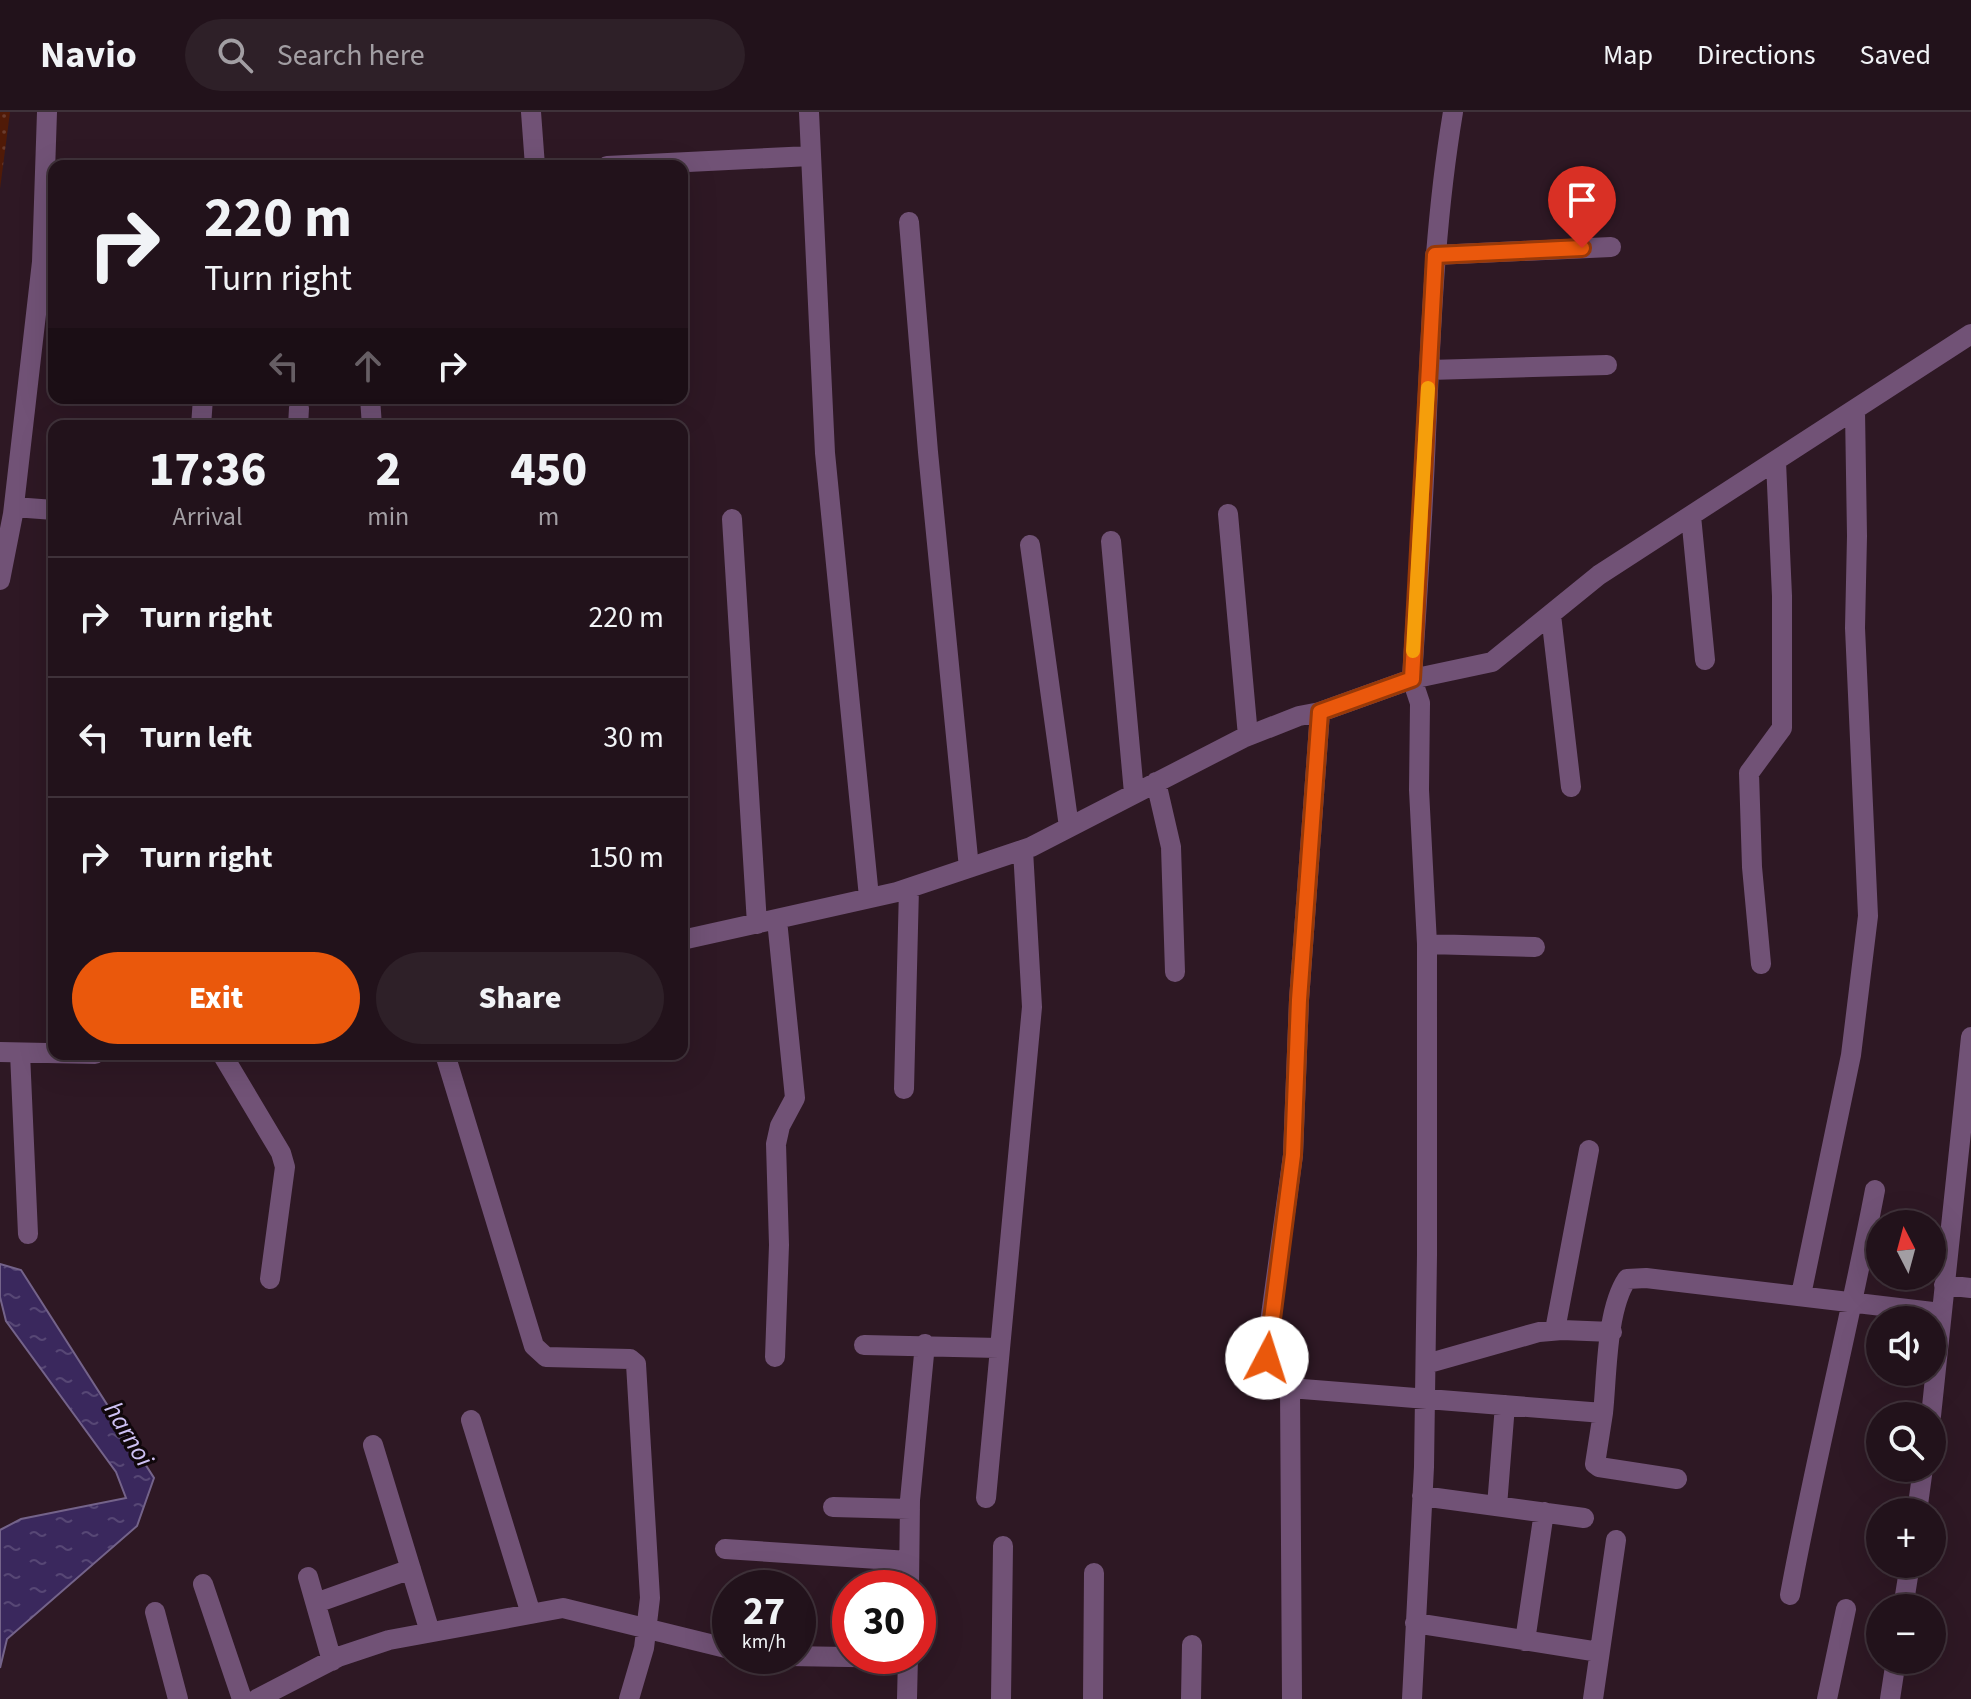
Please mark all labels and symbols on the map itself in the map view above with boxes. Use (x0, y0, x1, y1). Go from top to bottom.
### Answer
pin (1548, 166, 1616, 248)
north arrow (1866, 1210, 1946, 1290)
position arrow (1225, 1316, 1309, 1400)
water label: harnoi (95, 1395, 163, 1474)
speed limit sign: 30 (832, 1570, 936, 1674)

